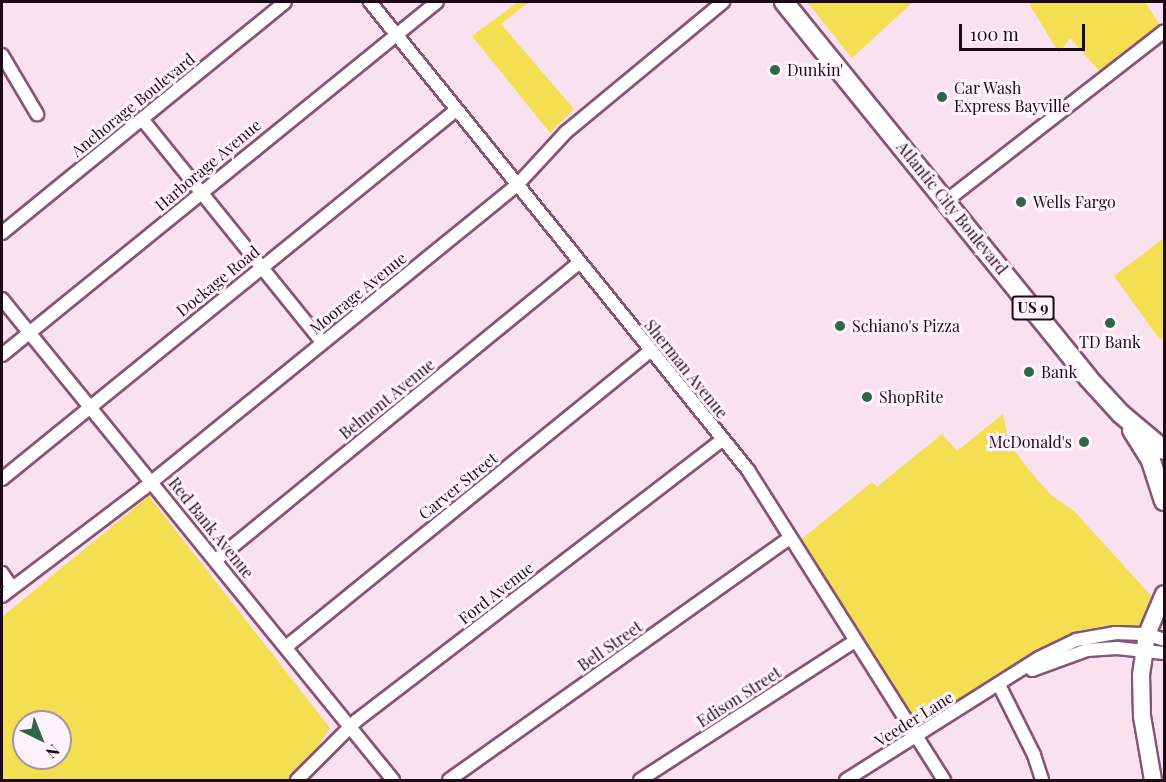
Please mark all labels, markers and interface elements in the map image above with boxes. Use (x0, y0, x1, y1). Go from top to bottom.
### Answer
scale bar (962, 12, 1088, 50)
text: 100 m (970, 22, 1019, 46)
street label: Anchorage Boulevard (67, 49, 199, 161)
place label: Dunkin' (787, 60, 843, 80)
marker: Dunkin' (768, 63, 782, 77)
place label: Car Wash Express Bayville (954, 78, 1070, 116)
marker: Car Wash Express Bayville (935, 90, 949, 104)
street label: Harborage Avenue (151, 115, 265, 215)
street label: Atlantic City Boulevard (892, 138, 1012, 278)
place label: Wells Fargo (1033, 192, 1116, 212)
marker: Wells Fargo (1014, 195, 1028, 209)
street label: Dockage Road (173, 242, 263, 320)
street label: Moorage Avenue (306, 248, 410, 338)
road number: US 9 (1010, 296, 1056, 320)
street label: Sherman Avenue (640, 316, 732, 422)
place label: Schiano's Pizza (852, 316, 960, 336)
marker: TD Bank (1103, 316, 1117, 330)
marker: Schiano's Pizza (833, 319, 847, 333)
place label: TD Bank (1079, 332, 1141, 352)
street label: Belmont Avenue (335, 355, 439, 443)
place label: Bank (1041, 362, 1077, 382)
marker: Bank (1022, 365, 1036, 379)
place label: ShopRite (879, 387, 944, 407)
marker: ShopRite (860, 390, 874, 404)
place label: McDonald's (989, 432, 1072, 452)
marker: McDonald's (1077, 435, 1091, 449)
street label: Carver Street (415, 448, 501, 524)
street label: Red Bank Avenue (164, 473, 258, 583)
street label: Ford Avenue (454, 558, 538, 628)
street label: Bell Street (574, 617, 646, 675)
street label: Edison Street (693, 663, 785, 731)
street label: Veeder Lane (871, 687, 957, 751)
north arrow (12, 710, 72, 770)
text: N (42, 740, 65, 764)

